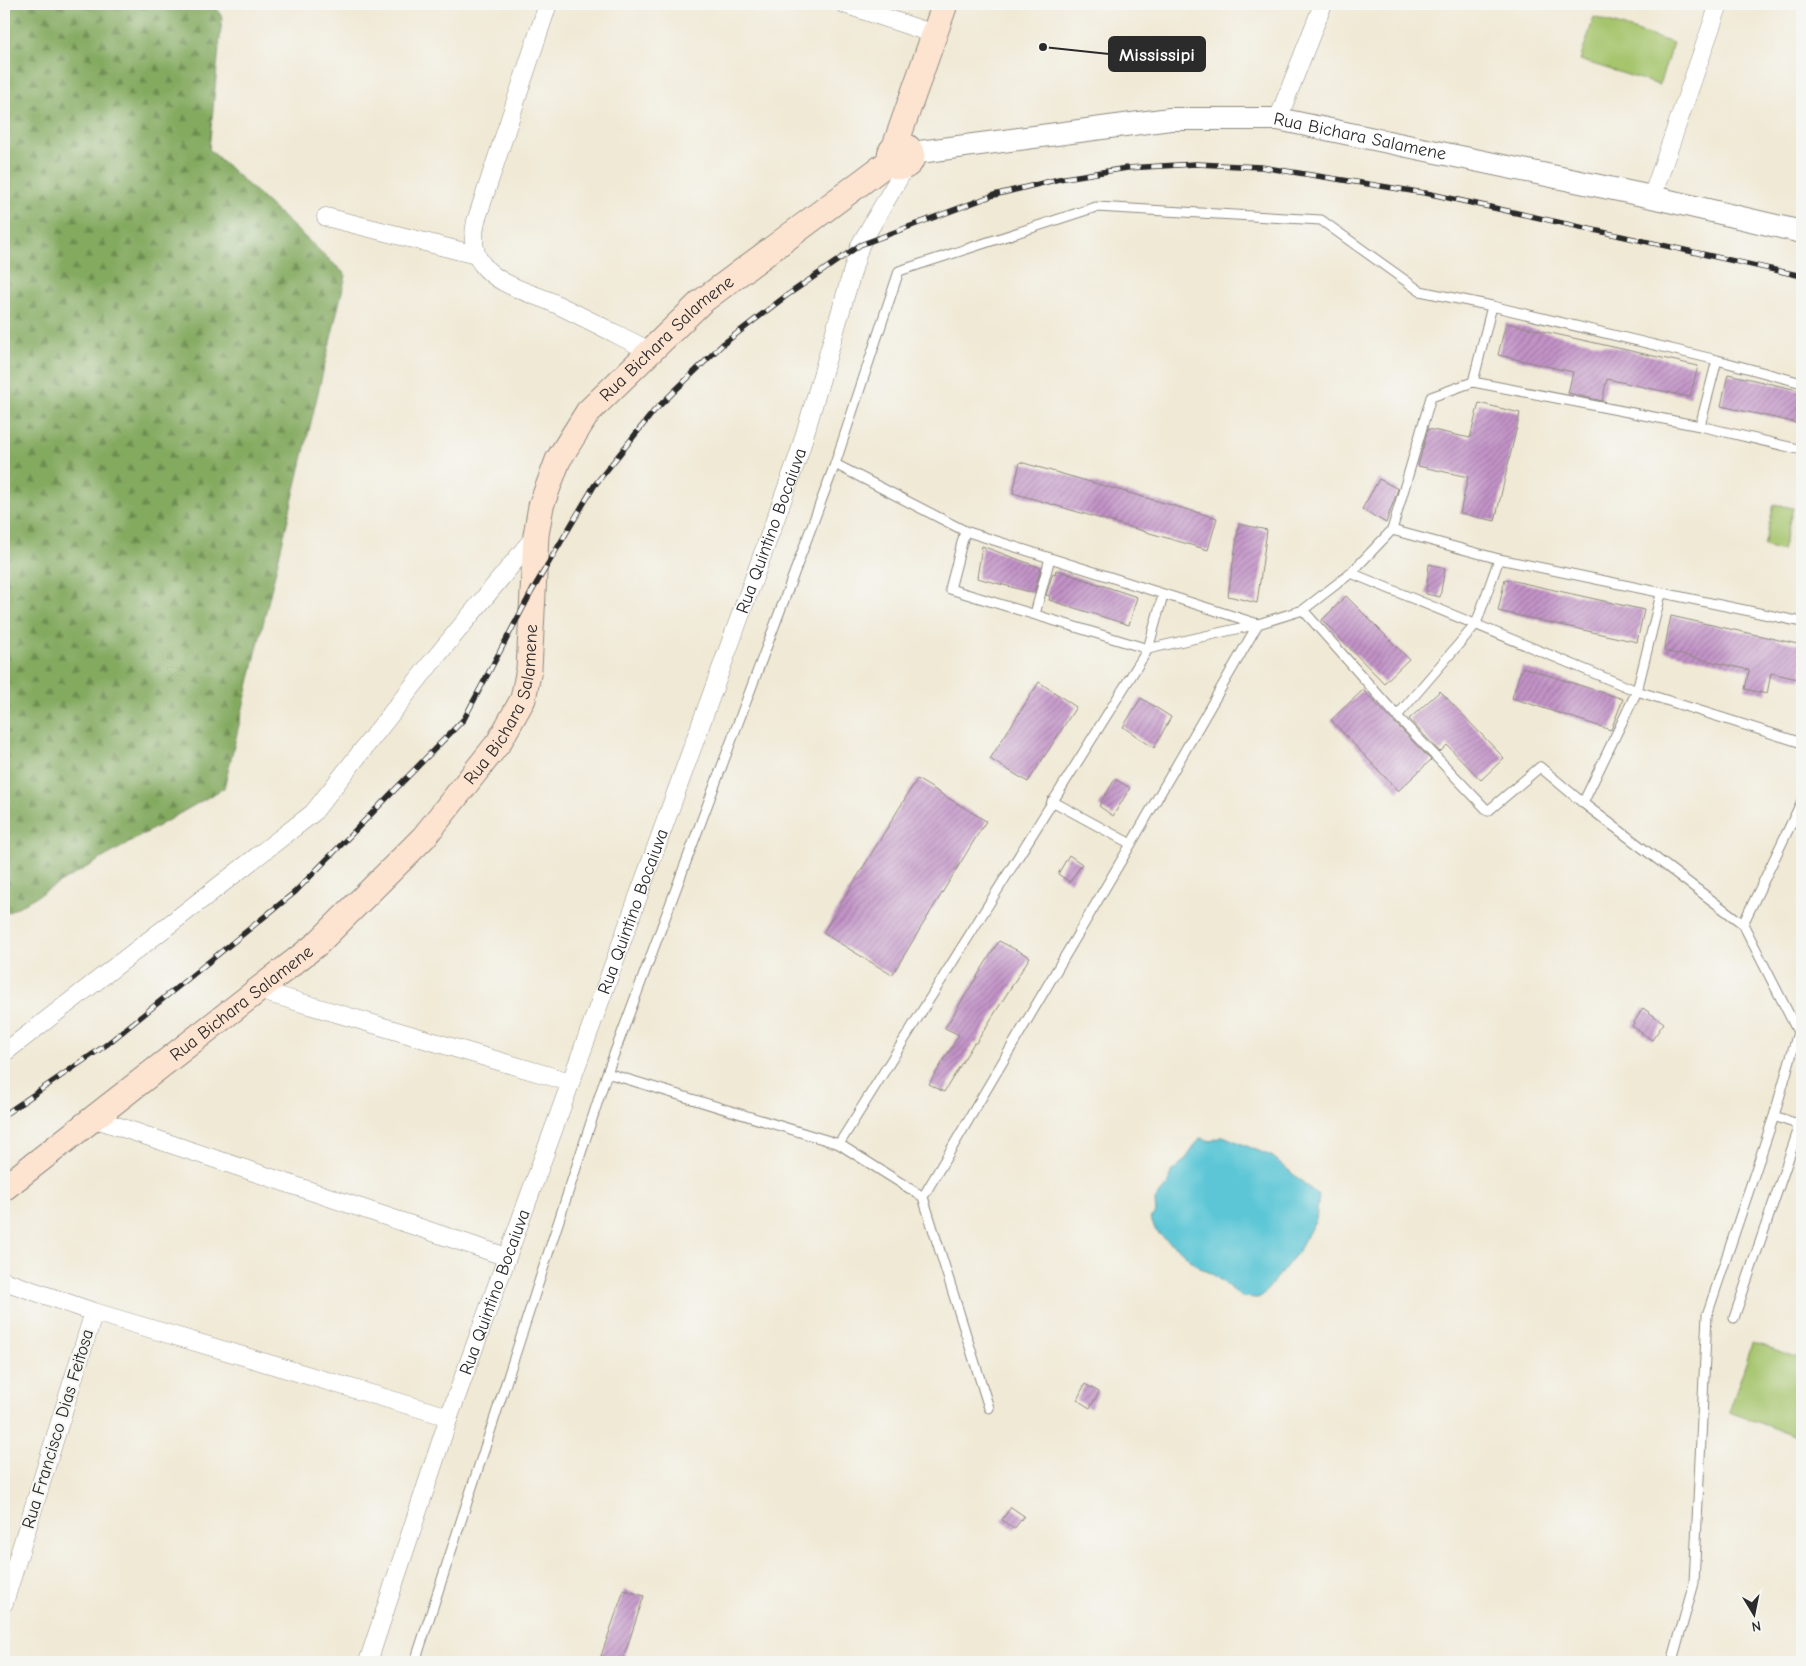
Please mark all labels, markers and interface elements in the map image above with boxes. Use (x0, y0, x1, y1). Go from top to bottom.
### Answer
callout: Mississipi (1109, 37, 1205, 71)
text: Mississipi (1119, 44, 1195, 66)
street label: Rua Bichara Salamene (1272, 108, 1448, 164)
street label: Rua Bichara Salamene (595, 271, 738, 406)
street label: Rua Quintino Bocaiuva (731, 446, 811, 616)
street label: Rua Bichara Salamene (459, 624, 542, 789)
street label: Rua Quintino Bocaiuva (593, 826, 672, 997)
street label: Rua Bichara Salamene (166, 941, 317, 1065)
street label: Rua Quintino Bocaiuva (455, 1206, 534, 1378)
street label: Rua Francisco Dias Feitosa (18, 1327, 98, 1531)
north arrow (1728, 1588, 1778, 1638)
text: N (1750, 1617, 1762, 1635)

